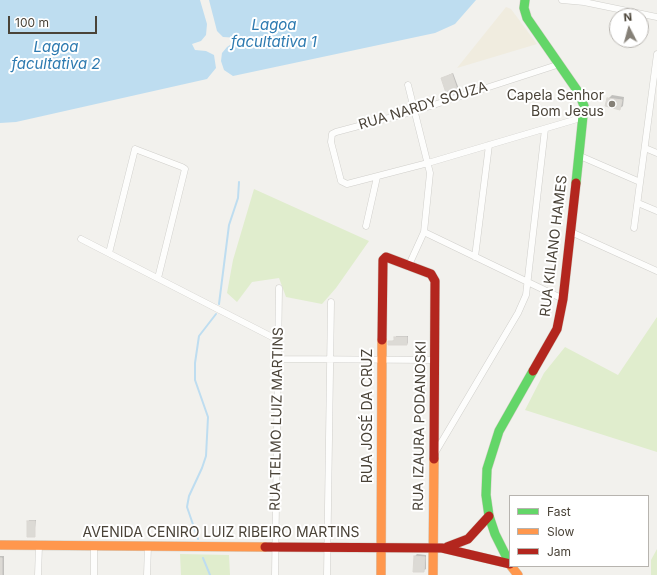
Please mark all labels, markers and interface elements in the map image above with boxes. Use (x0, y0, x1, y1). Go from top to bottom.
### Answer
scale bar (10, 8, 99, 34)
north arrow (609, 8, 649, 48)
text: N (623, 10, 633, 24)
text: 100 m (15, 15, 49, 30)
water label: Lagoa facultativa 1 (231, 16, 317, 51)
water label: Lagoa facultativa 2 (12, 38, 100, 73)
street label: RUA NARDY SOUZA (357, 78, 489, 134)
place label: Capela Senhor Bom Jesus (507, 88, 604, 120)
marker: Capela Senhor Bom Jesus (607, 99, 617, 109)
street label: RUA KILIANO HAMES (537, 174, 571, 318)
street label: RUA TELMO LUIZ MARTINS (267, 327, 287, 511)
street label: RUA IZAURA PODANOSKI (410, 341, 430, 511)
street label: RUA JOSÉ DA CRUZ (360, 349, 376, 483)
legend (509, 495, 649, 567)
text: Fast (547, 504, 571, 519)
text: Slow (547, 524, 574, 539)
street label: AVENIDA CENIRO LUIZ RIBEIRO MARTINS (82, 525, 360, 541)
text: Jam (547, 544, 571, 559)

